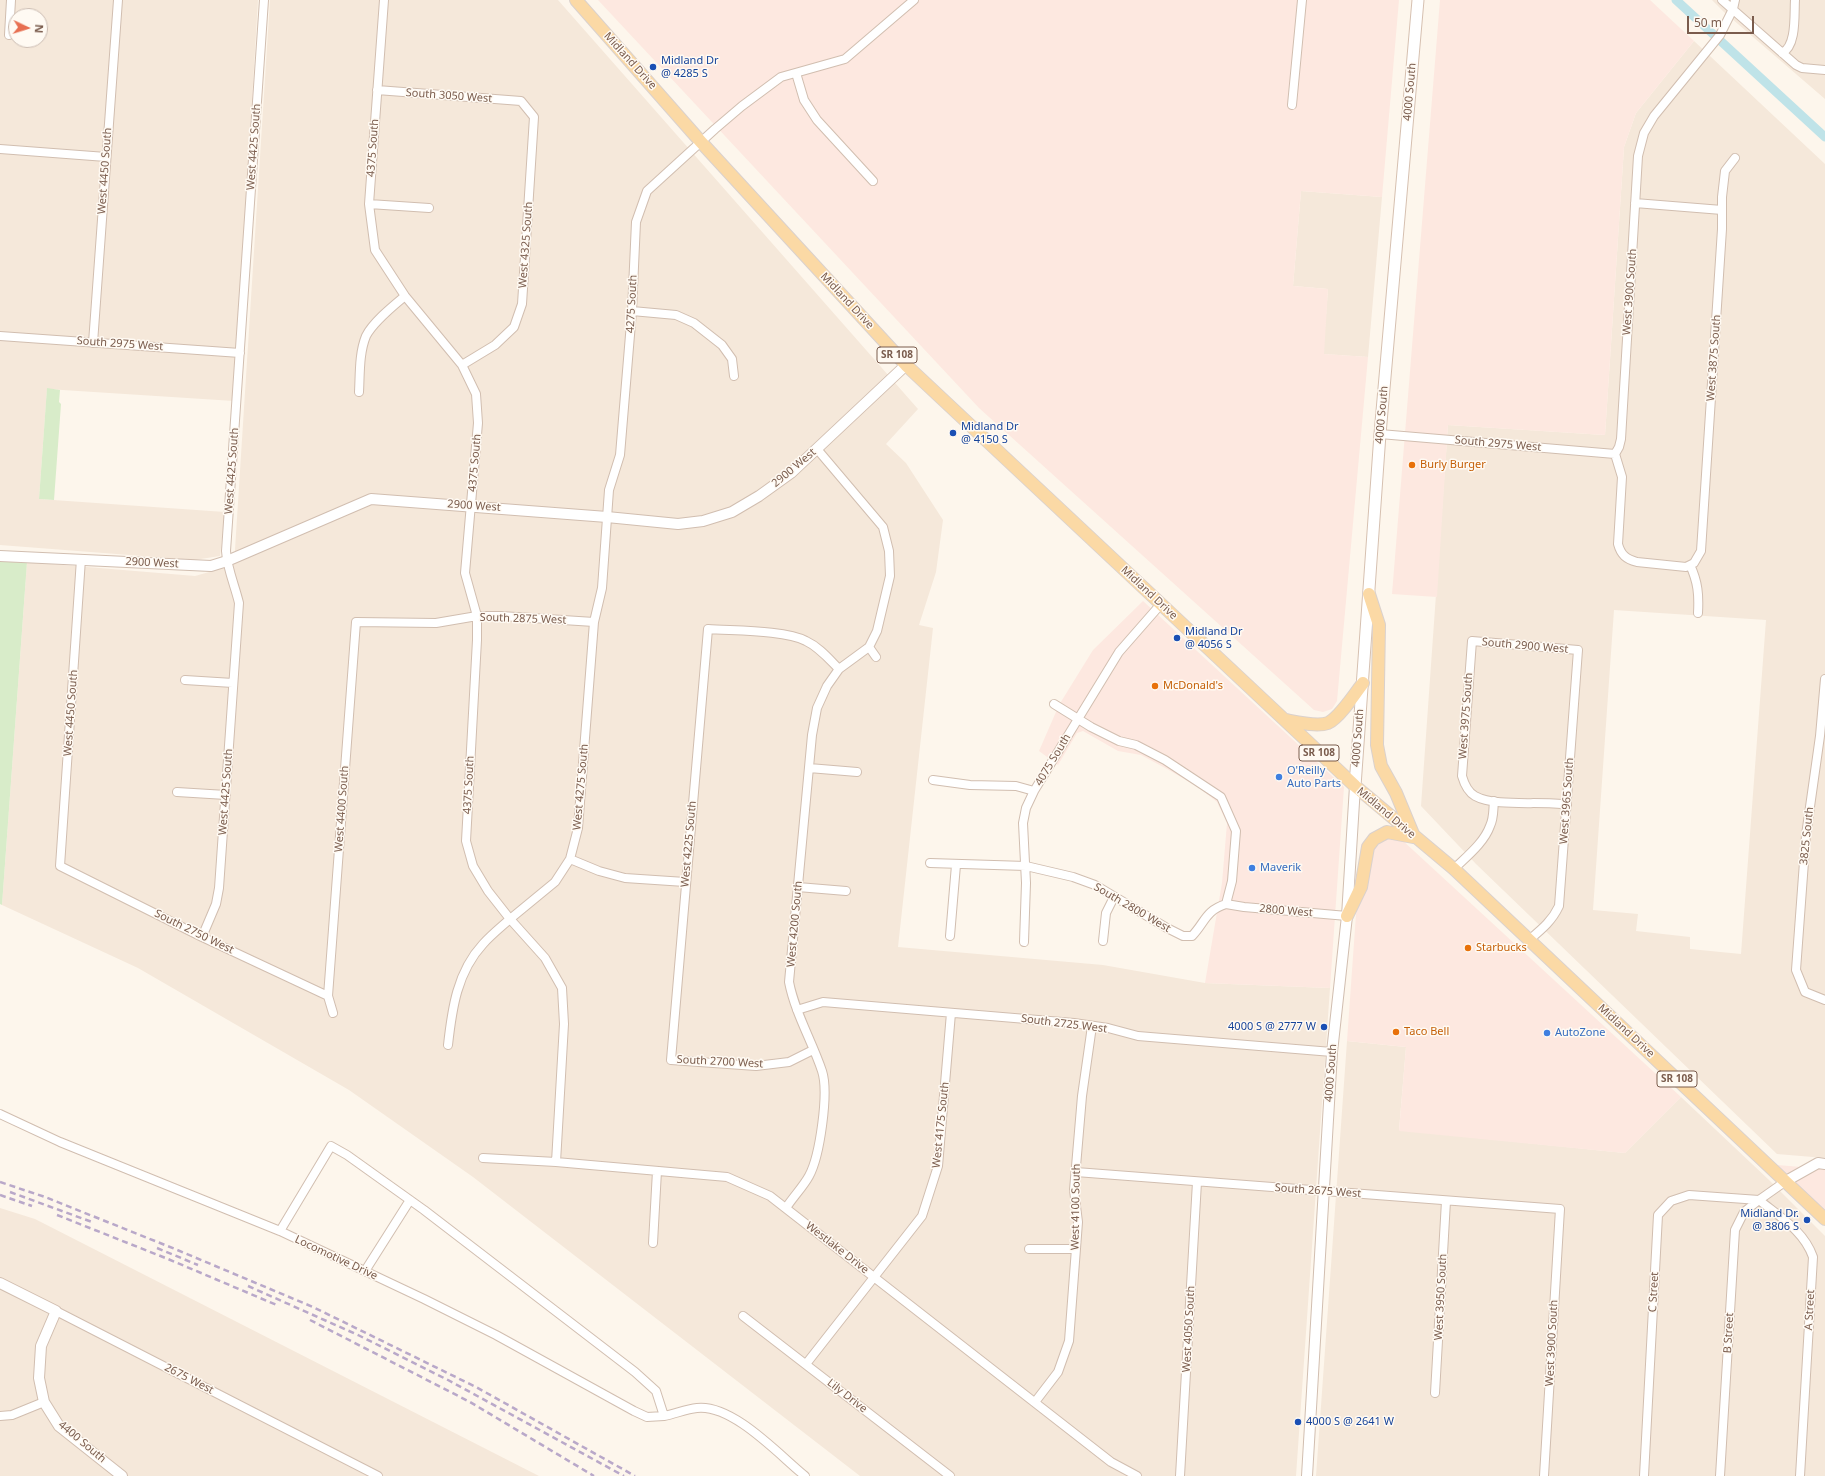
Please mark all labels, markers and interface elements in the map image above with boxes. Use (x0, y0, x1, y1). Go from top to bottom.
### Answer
north arrow (8, 8, 48, 48)
scale bar (1689, 8, 1756, 34)
text: 50 m (1694, 14, 1722, 31)
text: N (32, 24, 47, 34)
street label: Midland Drive (601, 30, 659, 92)
place label: Midland Dr @ 4285 S (661, 54, 719, 80)
marker: Midland Dr @ 4285 S (648, 62, 658, 72)
street label: 4000 South (1401, 62, 1419, 122)
street label: South 3050 West (405, 86, 493, 106)
street label: West 4425 South (244, 103, 264, 191)
street label: 4375 South (364, 118, 382, 178)
street label: West 4450 South (95, 127, 115, 215)
street label: West 4325 South (516, 201, 536, 289)
street label: West 3900 South (1620, 248, 1640, 336)
street label: Midland Drive (818, 270, 876, 332)
street label: 4275 South (624, 275, 640, 333)
street label: West 3875 South (1704, 314, 1724, 402)
street label: South 2975 West (76, 334, 164, 354)
road number: SR 108 (877, 347, 917, 363)
street label: 4000 South (1373, 385, 1391, 445)
place label: Midland Dr @ 4150 S (961, 420, 1019, 446)
street label: West 4425 South (222, 427, 242, 515)
marker: Midland Dr @ 4150 S (948, 428, 958, 438)
street label: 4375 South (466, 433, 484, 493)
street label: South 2975 West (1454, 434, 1542, 454)
street label: 2900 West (769, 446, 819, 490)
place label: Burly Burger (1420, 458, 1486, 472)
marker: Burly Burger (1407, 460, 1417, 470)
street label: 2900 West (447, 498, 501, 514)
street label: 2900 West (125, 555, 179, 571)
street label: Midland Drive (1118, 564, 1180, 622)
street label: South 2875 West (479, 611, 567, 627)
place label: Midland Dr @ 4056 S (1185, 625, 1243, 651)
marker: Midland Dr @ 4056 S (1172, 633, 1182, 643)
street label: South 2900 West (1481, 636, 1569, 656)
street label: West 4450 South (61, 669, 81, 757)
street label: West 3975 South (1456, 672, 1476, 760)
place label: McDonald's (1163, 679, 1223, 693)
marker: McDonald's (1150, 681, 1160, 691)
street label: 4000 South (1349, 708, 1367, 768)
street label: 4075 South (1032, 732, 1074, 788)
street label: West 4275 South (571, 743, 591, 831)
road number: SR 108 (1299, 745, 1339, 761)
street label: West 4425 South (216, 748, 236, 836)
street label: 4375 South (461, 756, 477, 814)
street label: West 3965 South (1557, 757, 1577, 845)
place label: O'Reilly Auto Parts (1287, 764, 1341, 790)
street label: West 4400 South (332, 765, 352, 853)
marker: O'Reilly Auto Parts (1274, 772, 1284, 782)
street label: Midland Drive (1354, 785, 1418, 841)
street label: West 4225 South (679, 800, 699, 888)
street label: 3825 South (1797, 806, 1817, 866)
place label: Maverik (1260, 861, 1301, 875)
marker: Maverik (1247, 863, 1257, 873)
street label: West 4200 South (785, 880, 805, 968)
street label: South 2800 West (1091, 881, 1173, 935)
street label: 2800 West (1259, 902, 1313, 920)
street label: South 2750 West (152, 907, 236, 957)
place label: Starbucks (1476, 941, 1527, 955)
marker: Starbucks (1463, 943, 1473, 953)
street label: Midland Drive (1595, 1002, 1657, 1060)
street label: South 2725 West (1020, 1012, 1108, 1036)
place label: 4000 S @ 2777 W (1228, 1020, 1316, 1034)
marker: 4000 S @ 2777 W (1319, 1022, 1329, 1032)
place label: Taco Bell (1404, 1025, 1449, 1039)
place label: AutoZone (1555, 1026, 1605, 1040)
marker: Taco Bell (1391, 1027, 1401, 1037)
marker: AutoZone (1542, 1028, 1552, 1038)
street label: 4000 South (1322, 1043, 1340, 1103)
street label: South 2700 West (676, 1053, 764, 1071)
road number: SR 108 (1657, 1071, 1697, 1087)
street label: West 4175 South (930, 1081, 952, 1169)
street label: West 4100 South (1069, 1164, 1083, 1250)
street label: South 2675 West (1274, 1181, 1362, 1201)
place label: Midland Dr. @ 3806 S (1740, 1207, 1799, 1233)
marker: Midland Dr. @ 3806 S (1802, 1215, 1812, 1225)
street label: Westlake Drive (803, 1219, 871, 1277)
street label: Locomotive Drive (292, 1233, 380, 1283)
street label: West 3950 South (1432, 1253, 1450, 1341)
street label: C Street (1646, 1271, 1662, 1313)
street label: West 4050 South (1180, 1285, 1198, 1373)
street label: A Street (1802, 1289, 1818, 1331)
street label: West 3900 South (1543, 1299, 1561, 1387)
street label: B Street (1721, 1312, 1737, 1354)
street label: 2675 West (162, 1361, 216, 1397)
street label: Lily Drive (824, 1376, 870, 1416)
place label: 4000 S @ 2641 W (1306, 1415, 1394, 1429)
marker: 4000 S @ 2641 W (1293, 1417, 1303, 1427)
street label: 4400 South (55, 1418, 109, 1466)

